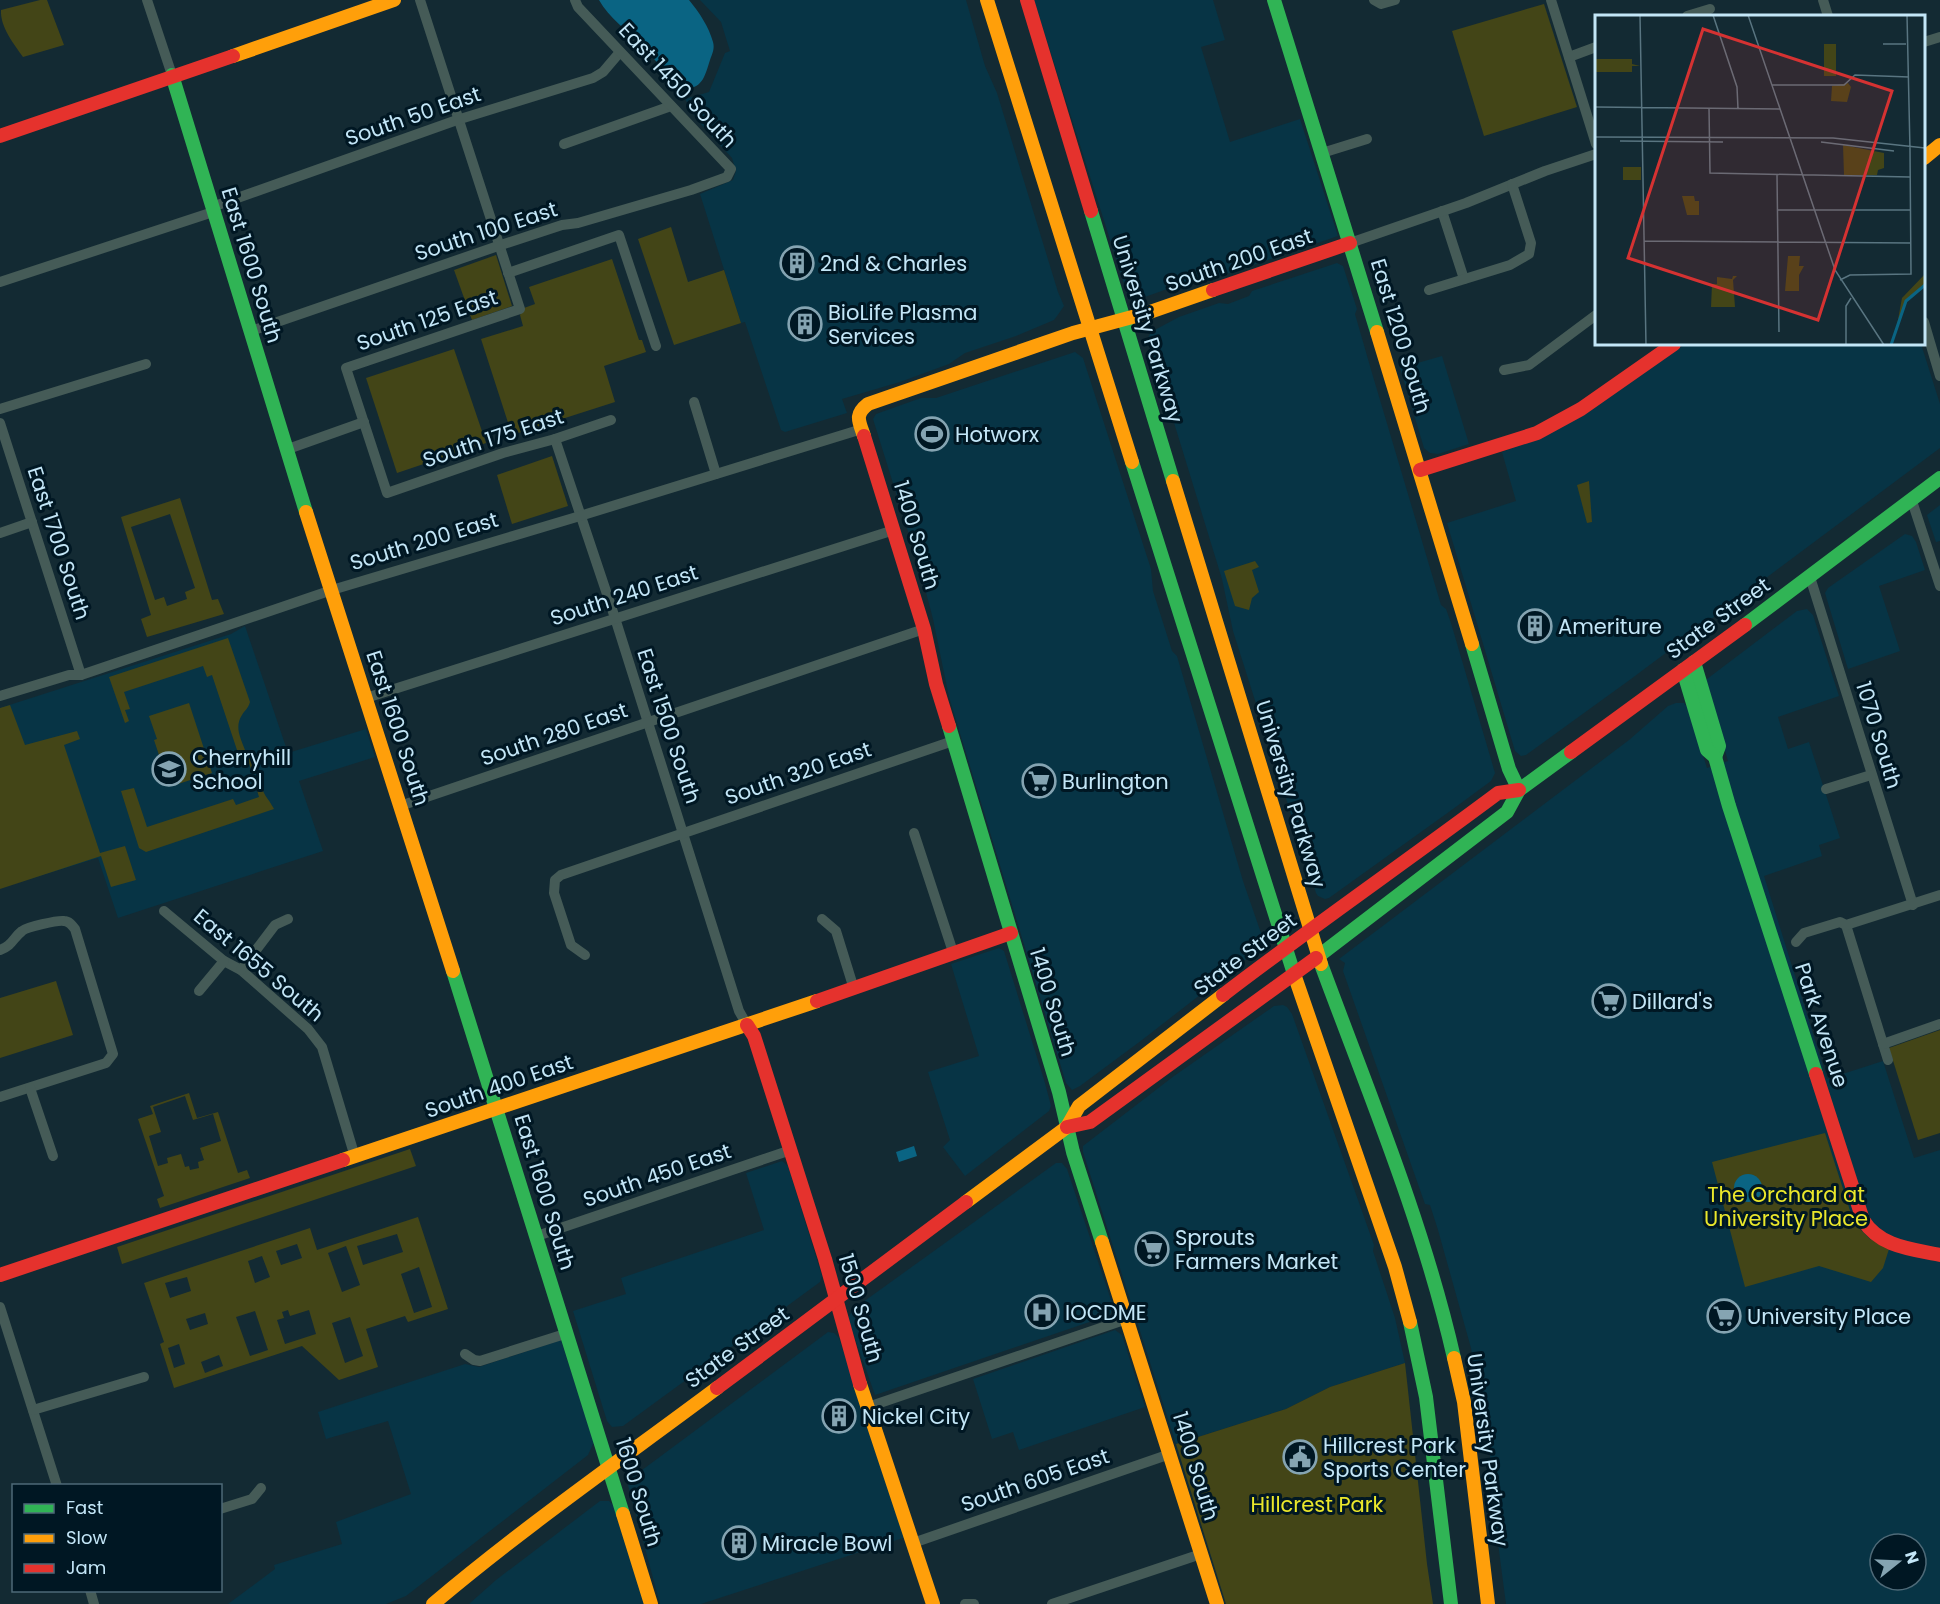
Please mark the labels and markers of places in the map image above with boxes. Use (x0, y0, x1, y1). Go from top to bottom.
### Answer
building icon: 2nd & Charles (779, 245, 815, 281)
place label: 2nd & Charles (820, 249, 967, 278)
place label: BioLife Plasma Services (828, 298, 978, 351)
building icon: BioLife Plasma Services (787, 306, 823, 342)
sports icon: Hotworx (914, 416, 950, 452)
place label: Hotworx (955, 420, 1039, 449)
building icon: Ameriture (1517, 608, 1553, 644)
place label: Ameriture (1558, 612, 1662, 641)
place label: Cherryhill School (192, 743, 291, 796)
school or university icon: Cherryhill School (151, 751, 187, 787)
supermarket icon: Burlington (1021, 763, 1057, 799)
place label: Burlington (1062, 767, 1169, 796)
supermarket icon: Dillard's (1591, 983, 1627, 1019)
place label: Dillard's (1632, 987, 1713, 1016)
place label: Sprouts Farmers Market (1175, 1223, 1338, 1276)
supermarket icon: Sprouts Farmers Market (1134, 1231, 1170, 1267)
hospital icon: IOCDME (1024, 1294, 1060, 1330)
place label: IOCDME (1065, 1298, 1147, 1327)
supermarket icon: University Place (1706, 1298, 1742, 1334)
place label: University Place (1747, 1302, 1911, 1331)
building icon: Nickel City (821, 1398, 857, 1434)
place label: Nickel City (862, 1402, 970, 1431)
place label: Hillcrest Park Sports Center (1323, 1431, 1466, 1484)
public building icon: Hillcrest Park Sports Center (1282, 1439, 1318, 1475)
building icon: Miracle Bowl (721, 1525, 757, 1561)
place label: Miracle Bowl (762, 1529, 893, 1558)

